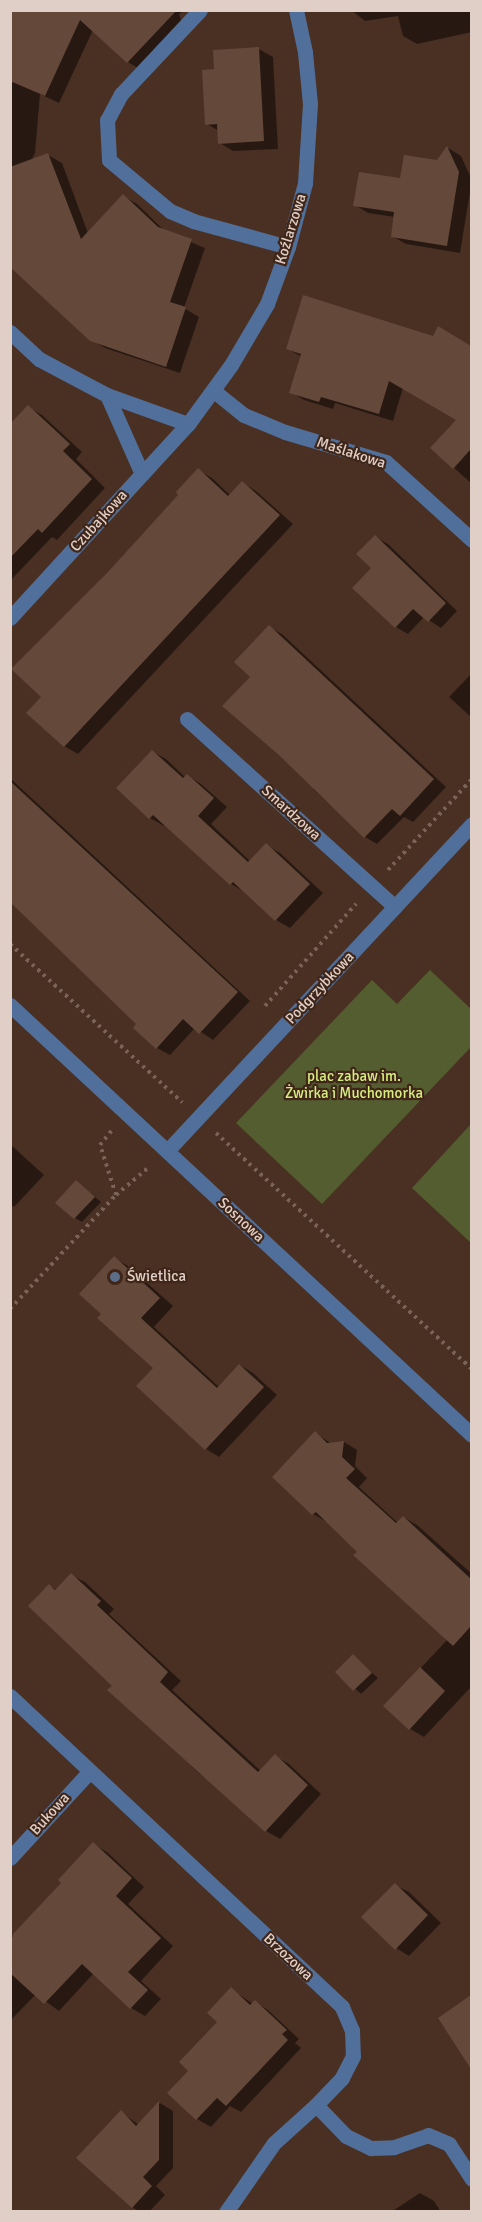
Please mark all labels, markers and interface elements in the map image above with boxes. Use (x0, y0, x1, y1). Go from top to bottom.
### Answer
street label: Koźlarzowa (272, 191, 310, 267)
street label: Maślakowa (314, 433, 388, 473)
street label: Czubajkowa (67, 486, 131, 556)
street label: Smardzowa (258, 782, 324, 844)
street label: Podgrzybkowa (282, 948, 358, 1028)
park label: plac zabaw im. Żwirka i Muchomorka (285, 1067, 423, 1102)
street label: Sosnowa (214, 1194, 268, 1246)
place label: Świetlica (127, 1268, 186, 1286)
marker: Świetlica (108, 1270, 122, 1284)
street label: Bukowa (26, 1789, 74, 1839)
street label: Brzozowa (260, 1930, 316, 1984)

